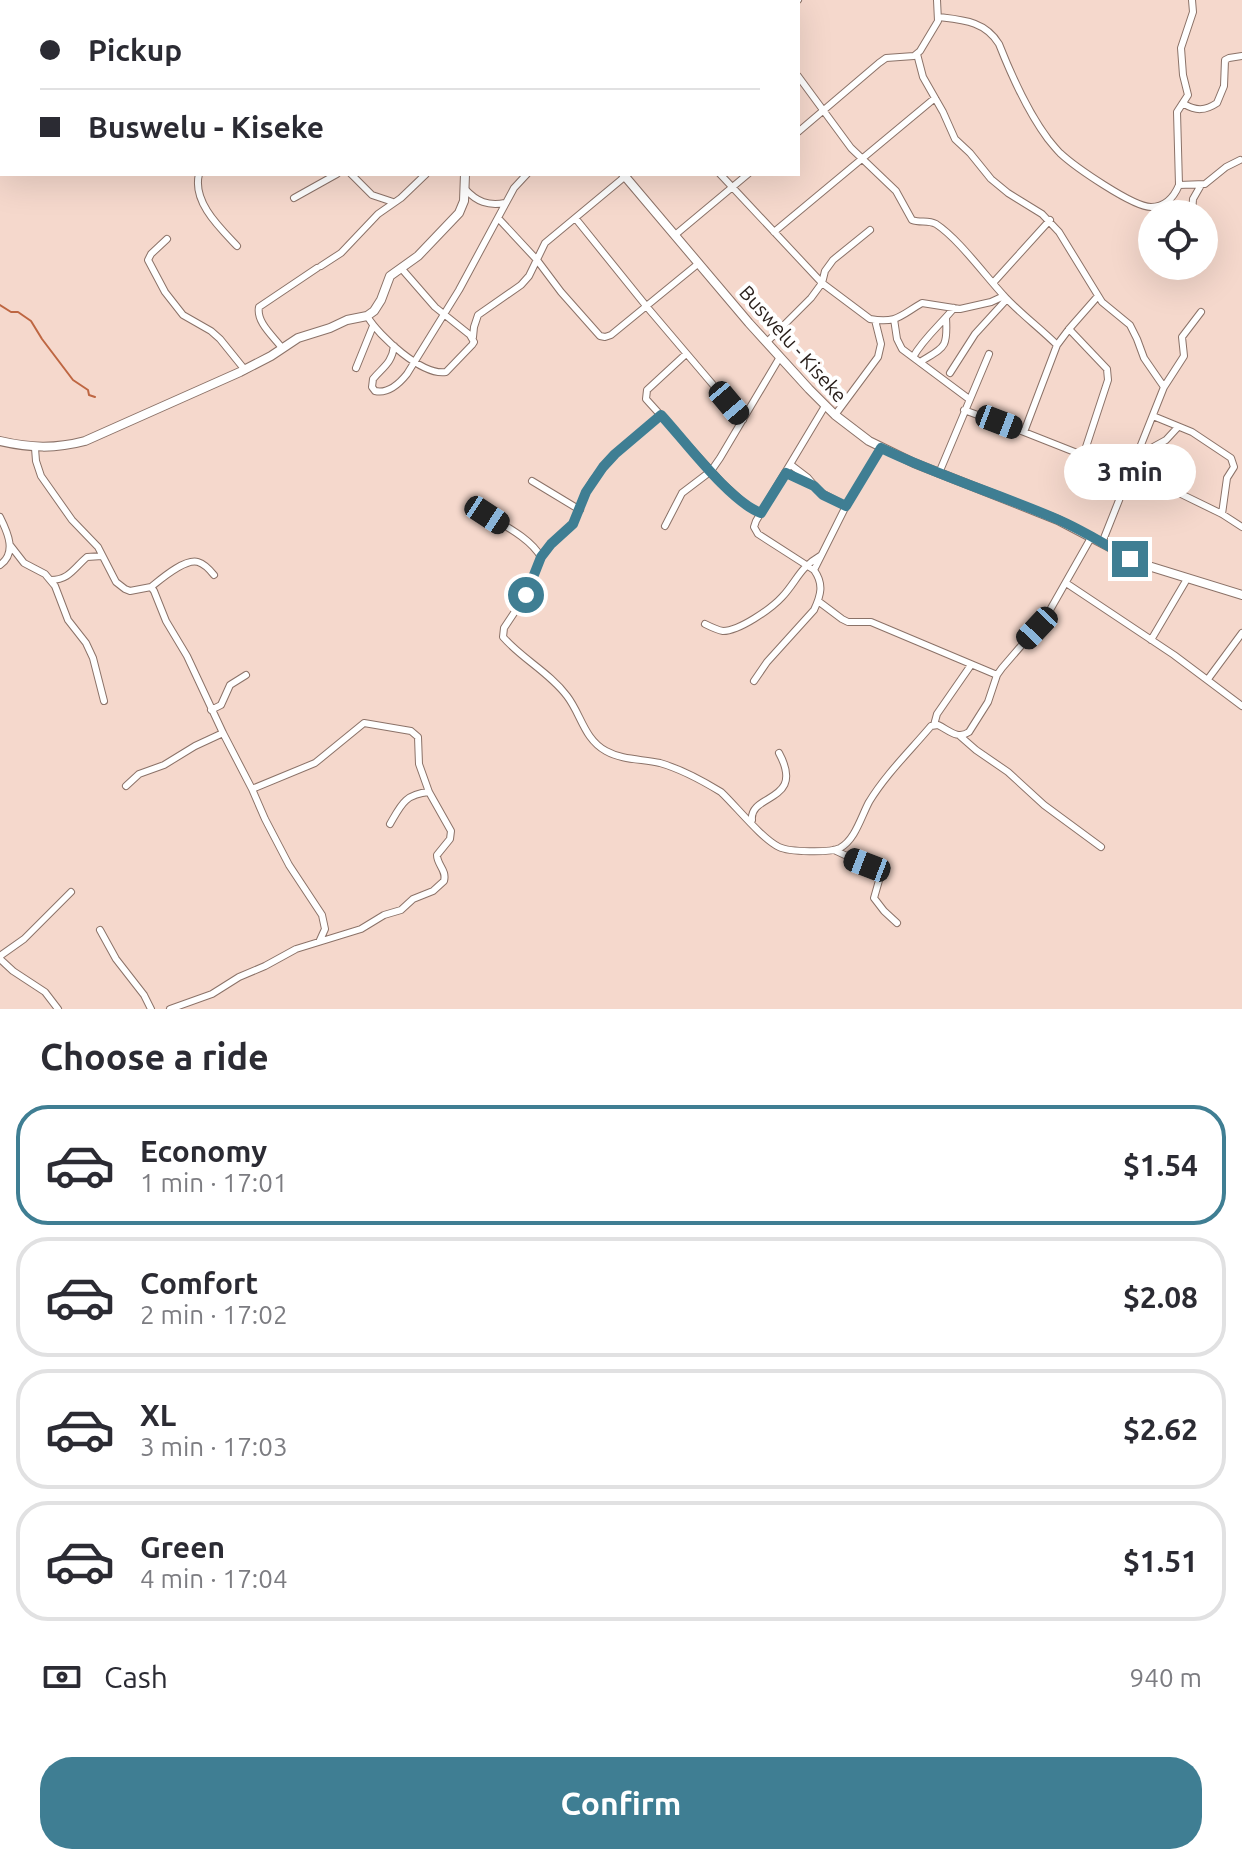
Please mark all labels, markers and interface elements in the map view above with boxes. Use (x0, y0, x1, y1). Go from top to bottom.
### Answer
text: Pickup (88, 33, 182, 67)
text: Buswelu - Kiseke (88, 110, 324, 144)
map controls (1138, 200, 1218, 280)
button: locate (1138, 200, 1218, 280)
street label: Buswelu - Kiseke (735, 281, 852, 407)
car (704, 377, 754, 429)
car (972, 402, 1026, 442)
callout: 3 min (1064, 443, 1196, 499)
text: 3 min (1097, 457, 1163, 486)
car (460, 492, 514, 538)
route end (1112, 541, 1148, 577)
route start (508, 577, 544, 613)
car (1012, 602, 1062, 654)
car (840, 845, 894, 885)
text: Choose a ride (40, 1036, 269, 1077)
icon: car (44, 1129, 116, 1201)
text: Economy (140, 1134, 267, 1168)
text: $1.54 (1123, 1148, 1198, 1182)
text: 1 min · 17:01 (140, 1168, 288, 1197)
icon: car (44, 1261, 116, 1333)
text: Comfort (140, 1266, 258, 1300)
text: $2.08 (1123, 1280, 1198, 1314)
text: 2 min · 17:02 (140, 1300, 288, 1329)
icon: car (44, 1393, 116, 1465)
text: XL (140, 1398, 176, 1432)
text: $2.62 (1123, 1412, 1198, 1446)
text: 3 min · 17:03 (140, 1432, 288, 1461)
icon: car (44, 1525, 116, 1597)
text: Green (140, 1530, 225, 1564)
text: $1.51 (1123, 1544, 1198, 1578)
text: 4 min · 17:04 (140, 1564, 288, 1593)
icon: cash (40, 1655, 84, 1699)
text: Cash (104, 1660, 168, 1694)
text: 940 m (1130, 1663, 1202, 1692)
button: Confirm (40, 1757, 1202, 1849)

